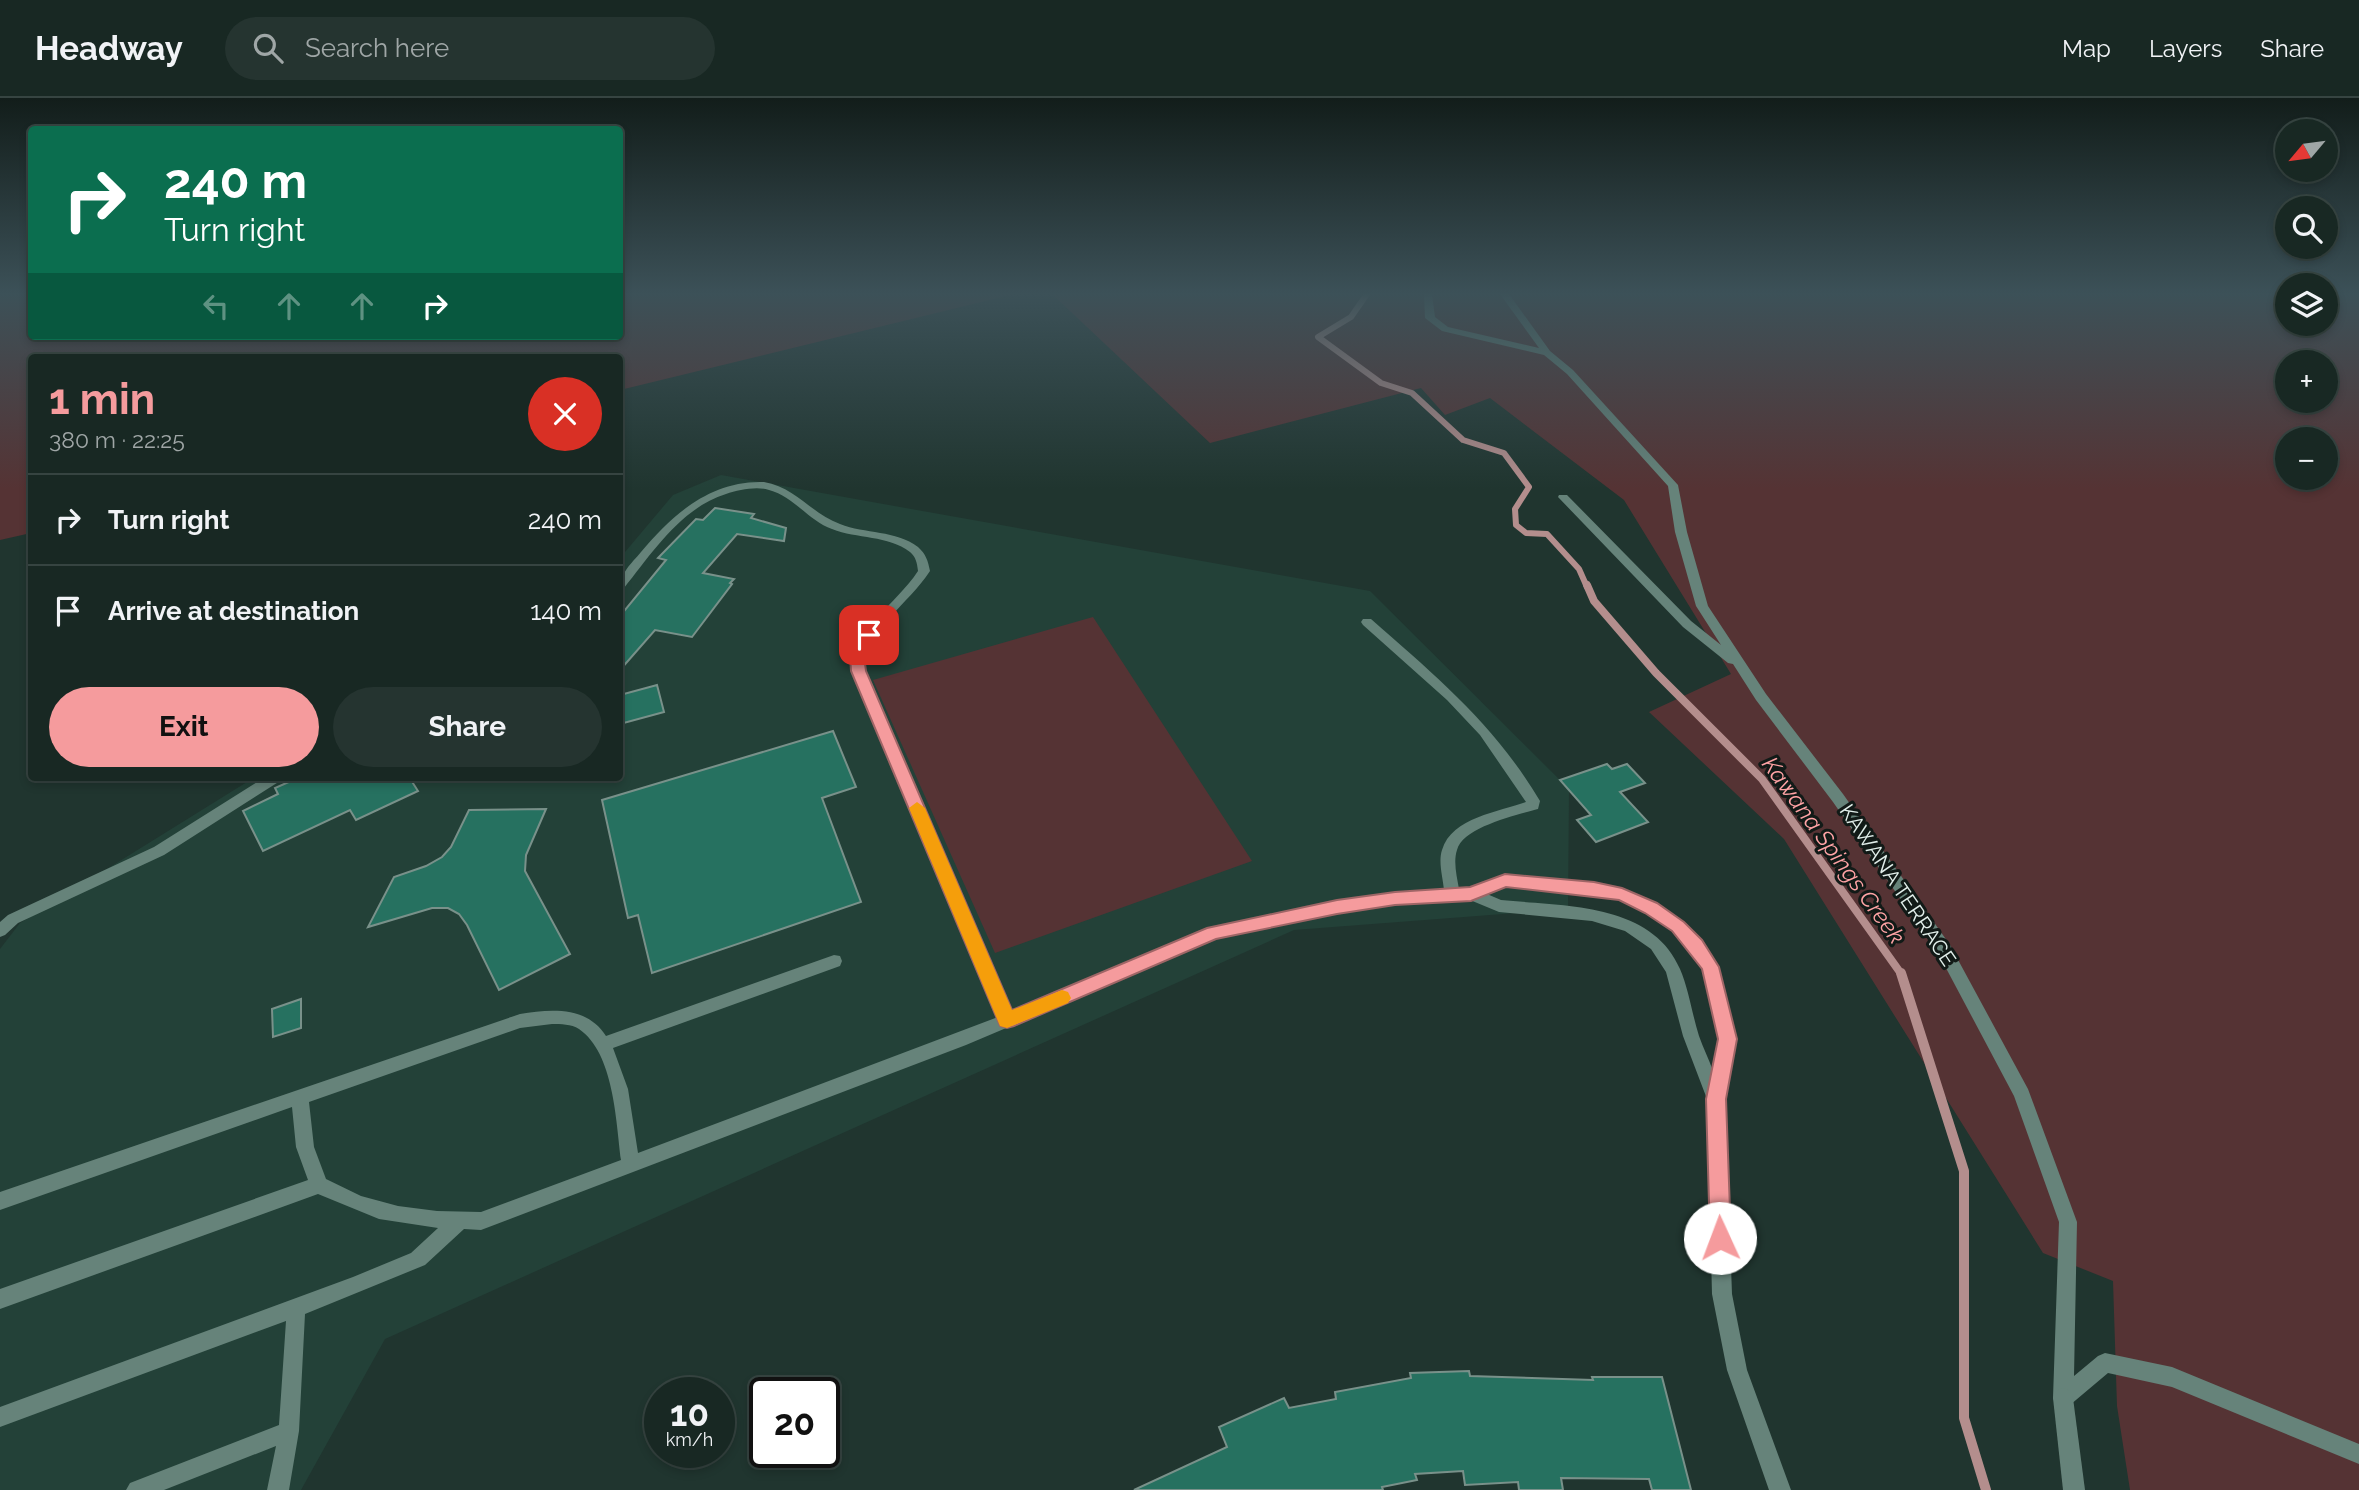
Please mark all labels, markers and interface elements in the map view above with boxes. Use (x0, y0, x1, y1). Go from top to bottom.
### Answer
search box (225, 17, 715, 80)
text: Headway (35, 29, 183, 68)
icon: search (249, 29, 287, 67)
text: Search here (305, 33, 449, 63)
text: Map (2062, 34, 2111, 63)
text: Layers (2149, 34, 2222, 63)
text: Share (2260, 34, 2324, 63)
north arrow (2275, 119, 2338, 182)
map controls (2275, 119, 2338, 490)
text: 240 m (164, 152, 307, 209)
icon: right (49, 154, 140, 245)
button: search (2275, 196, 2338, 259)
text: Turn right (164, 211, 305, 248)
button: layers (2275, 273, 2338, 336)
icon: left (197, 287, 235, 325)
icon: ahead (270, 287, 308, 325)
icon: ahead (343, 287, 381, 325)
icon: right (416, 287, 454, 325)
button: + (2275, 350, 2338, 413)
text: 1 min (49, 375, 155, 424)
button: close (528, 377, 602, 451)
text: 380 m · 22:25 (49, 426, 185, 453)
button: − (2275, 427, 2338, 490)
icon: right (49, 501, 87, 539)
text: Turn right (108, 505, 229, 535)
text: 240 m (528, 505, 602, 535)
icon: arrive (49, 592, 87, 630)
text: Arrive at destination (108, 596, 359, 626)
text: 140 m (530, 596, 602, 626)
pin (839, 605, 899, 665)
icon: arrive (850, 616, 888, 654)
button: Exit (49, 687, 319, 767)
button: Share (333, 687, 602, 767)
water label: Kawana Spings Creek (1757, 751, 1911, 949)
street label: KAWANA TERRACE (1835, 799, 1961, 971)
position arrow (1683, 1201, 1757, 1275)
speed limit sign: 20 (749, 1377, 840, 1468)
text: 10 (670, 1393, 709, 1434)
text: km/h (666, 1429, 713, 1450)

